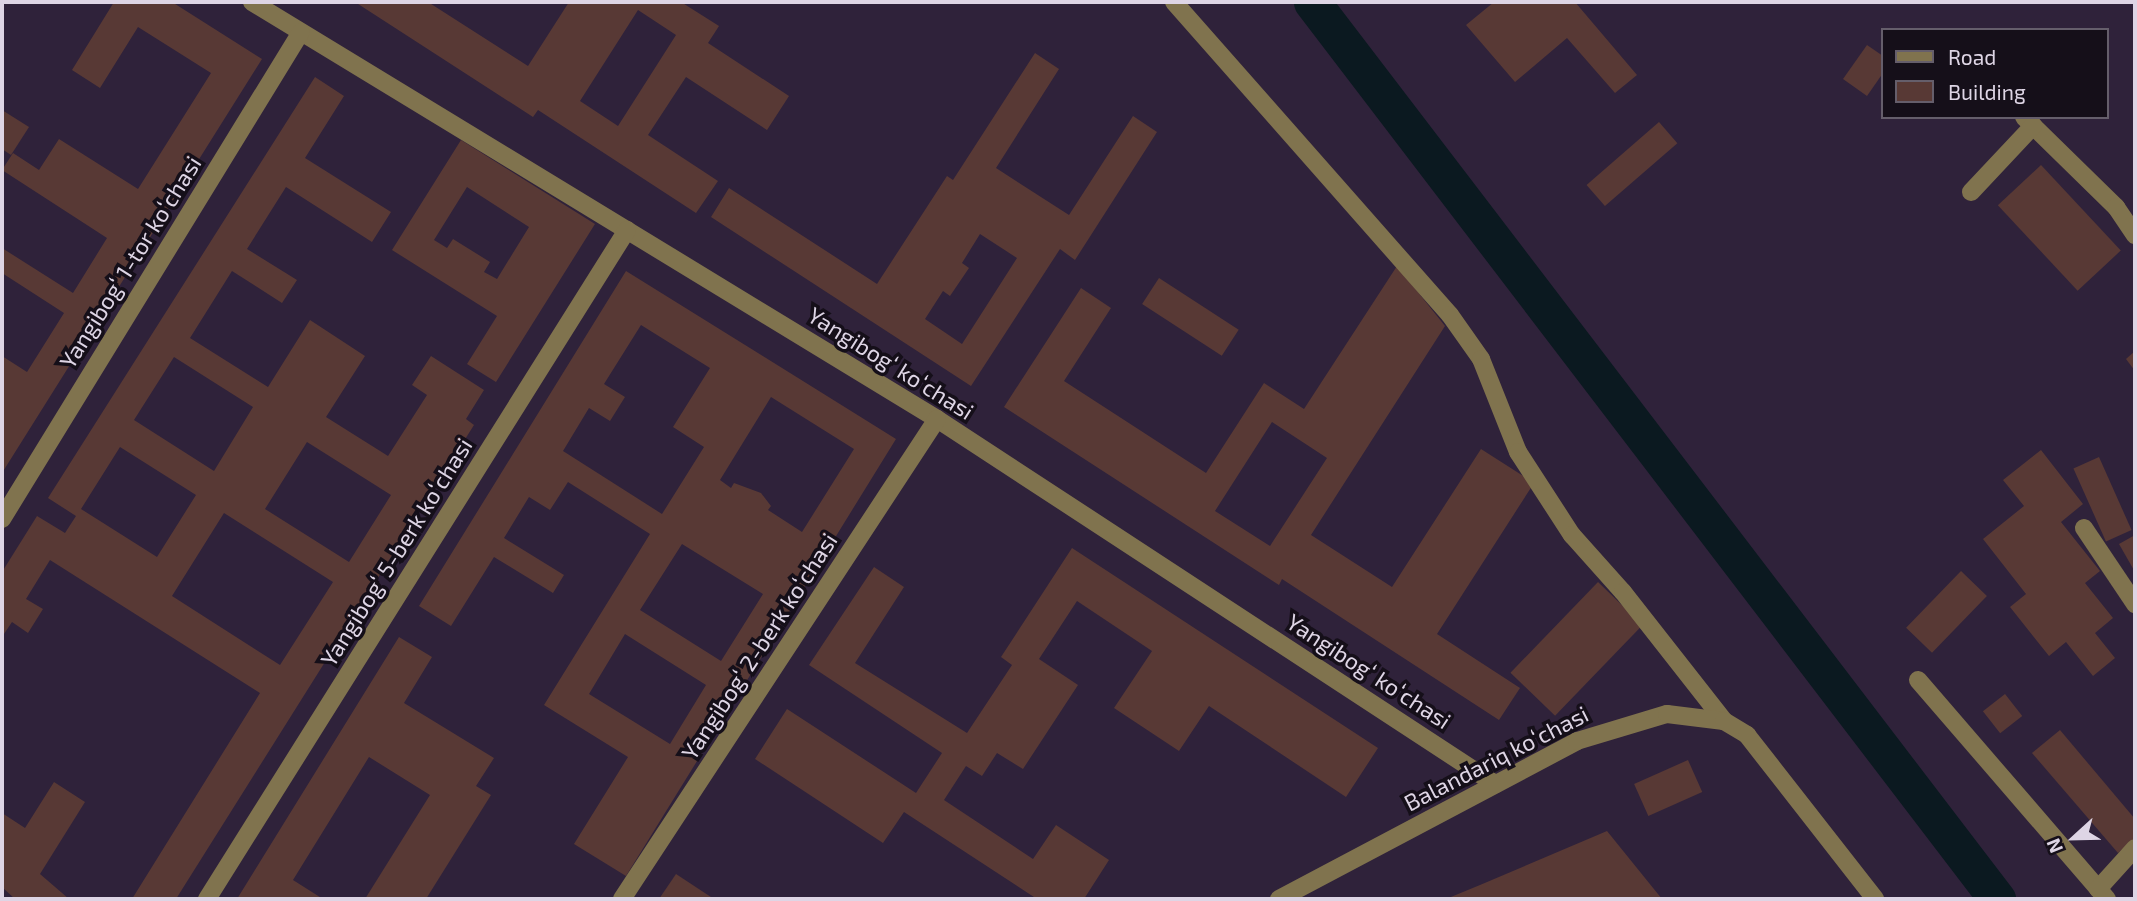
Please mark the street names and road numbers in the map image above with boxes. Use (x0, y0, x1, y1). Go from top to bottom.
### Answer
street label: Yangibogʻ 1-tor koʻchasi (53, 151, 207, 373)
street label: Yangibogʻ koʻchasi (803, 301, 979, 425)
street label: Yangibogʻ 5-berk koʻchasi (314, 433, 478, 671)
street label: Yangibogʻ 2-berk koʻchasi (675, 527, 843, 765)
street label: Yangibogʻ koʻchasi (1282, 608, 1456, 734)
street label: Balandariq koʻchasi (1399, 700, 1593, 816)

